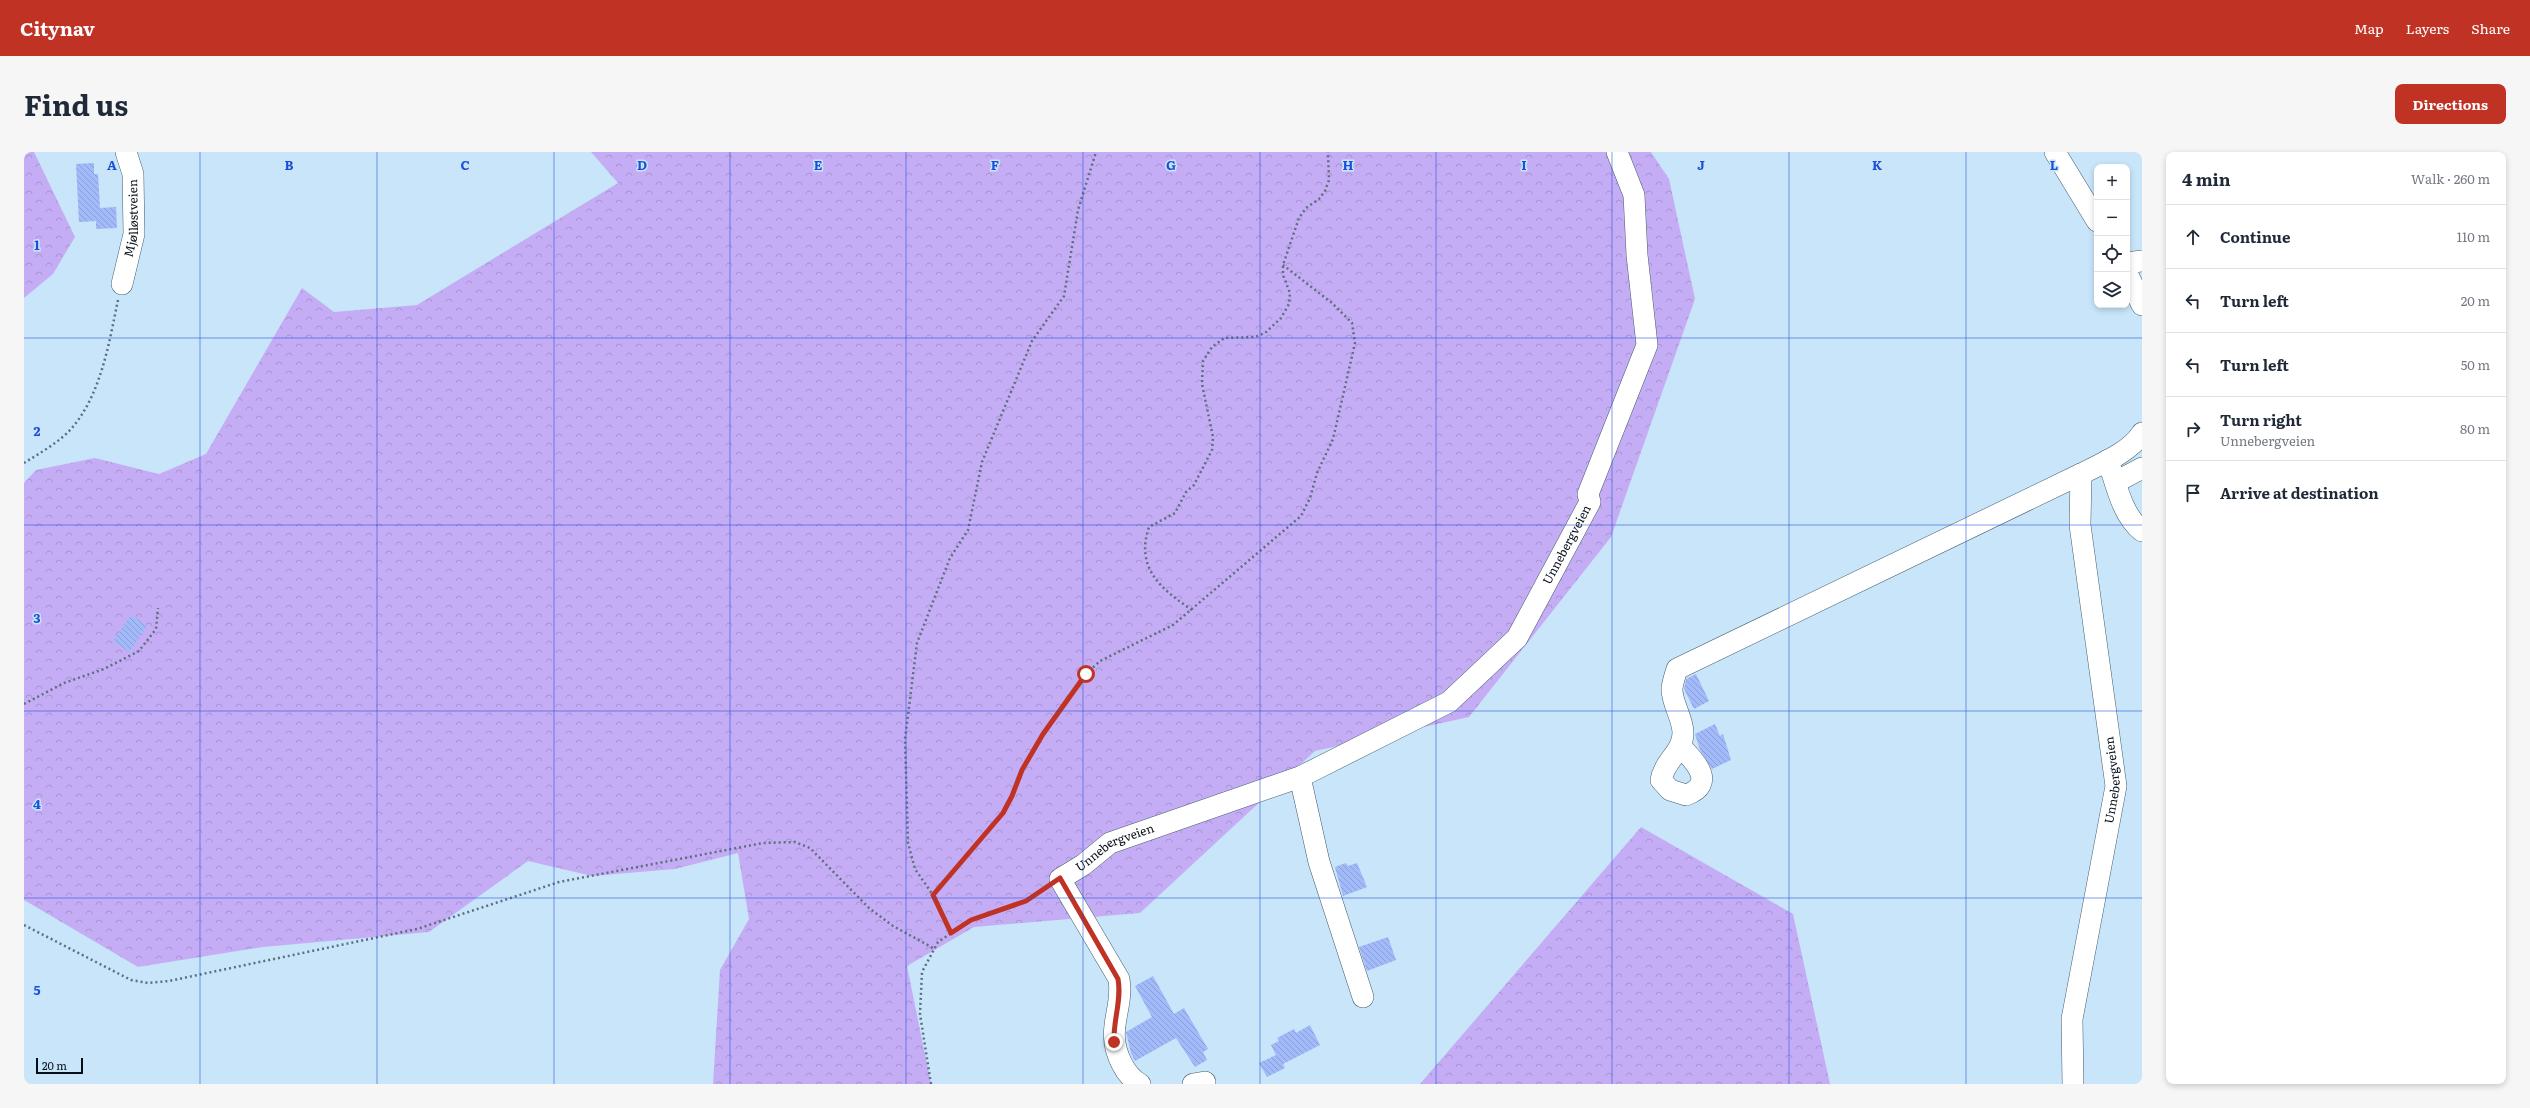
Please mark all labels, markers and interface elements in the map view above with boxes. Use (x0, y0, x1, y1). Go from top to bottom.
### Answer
text: Citynav (20, 14, 95, 42)
text: Map (2354, 18, 2384, 38)
text: Layers (2406, 18, 2449, 38)
text: Share (2471, 18, 2510, 38)
text: Find us (24, 83, 128, 125)
button: Directions (2395, 84, 2506, 124)
text: A (107, 155, 117, 174)
text: B (285, 155, 294, 174)
text: C (460, 155, 470, 174)
text: D (637, 155, 647, 174)
text: E (814, 155, 823, 174)
text: F (991, 155, 999, 174)
text: G (1166, 155, 1176, 174)
text: H (1343, 155, 1354, 174)
text: I (1521, 155, 1527, 174)
text: J (1697, 155, 1705, 174)
text: K (1872, 155, 1883, 174)
text: L (2050, 155, 2058, 174)
map controls (2094, 164, 2130, 308)
button: + (2094, 164, 2130, 200)
text: 4 min (2182, 166, 2231, 191)
text: Walk · 260 m (2411, 169, 2490, 188)
street label: Mjølløstveien (119, 179, 142, 259)
button: − (2094, 200, 2130, 236)
text: Continue (2220, 225, 2290, 248)
icon: ahead (2182, 226, 2204, 248)
text: 110 m (2457, 227, 2490, 246)
text: 1 (34, 235, 40, 254)
button: locate (2094, 236, 2130, 272)
button: layers (2094, 272, 2130, 308)
text: Turn left (2220, 289, 2289, 312)
icon: left (2182, 290, 2204, 312)
text: 20 m (2461, 291, 2490, 310)
text: Turn left (2220, 353, 2289, 376)
icon: left (2182, 354, 2204, 376)
text: 50 m (2461, 355, 2490, 374)
text: Turn right (2220, 408, 2302, 431)
icon: right (2182, 418, 2204, 440)
text: 80 m (2460, 419, 2490, 438)
text: 2 (34, 421, 41, 440)
text: Unnebergveien (2220, 431, 2315, 450)
text: Arrive at destination (2220, 481, 2379, 504)
icon: arrive (2182, 482, 2204, 504)
street label: Unnebergveien (1537, 501, 1595, 587)
text: 3 (33, 608, 41, 627)
route start (1077, 665, 1095, 683)
street label: Unnebergveien (2099, 735, 2124, 825)
text: 4 (33, 794, 41, 813)
street label: Unnebergveien (1072, 818, 1156, 875)
text: 5 (33, 980, 41, 999)
route end (1105, 1033, 1123, 1051)
scale bar (36, 1056, 83, 1075)
text: 20 m (42, 1057, 67, 1073)

